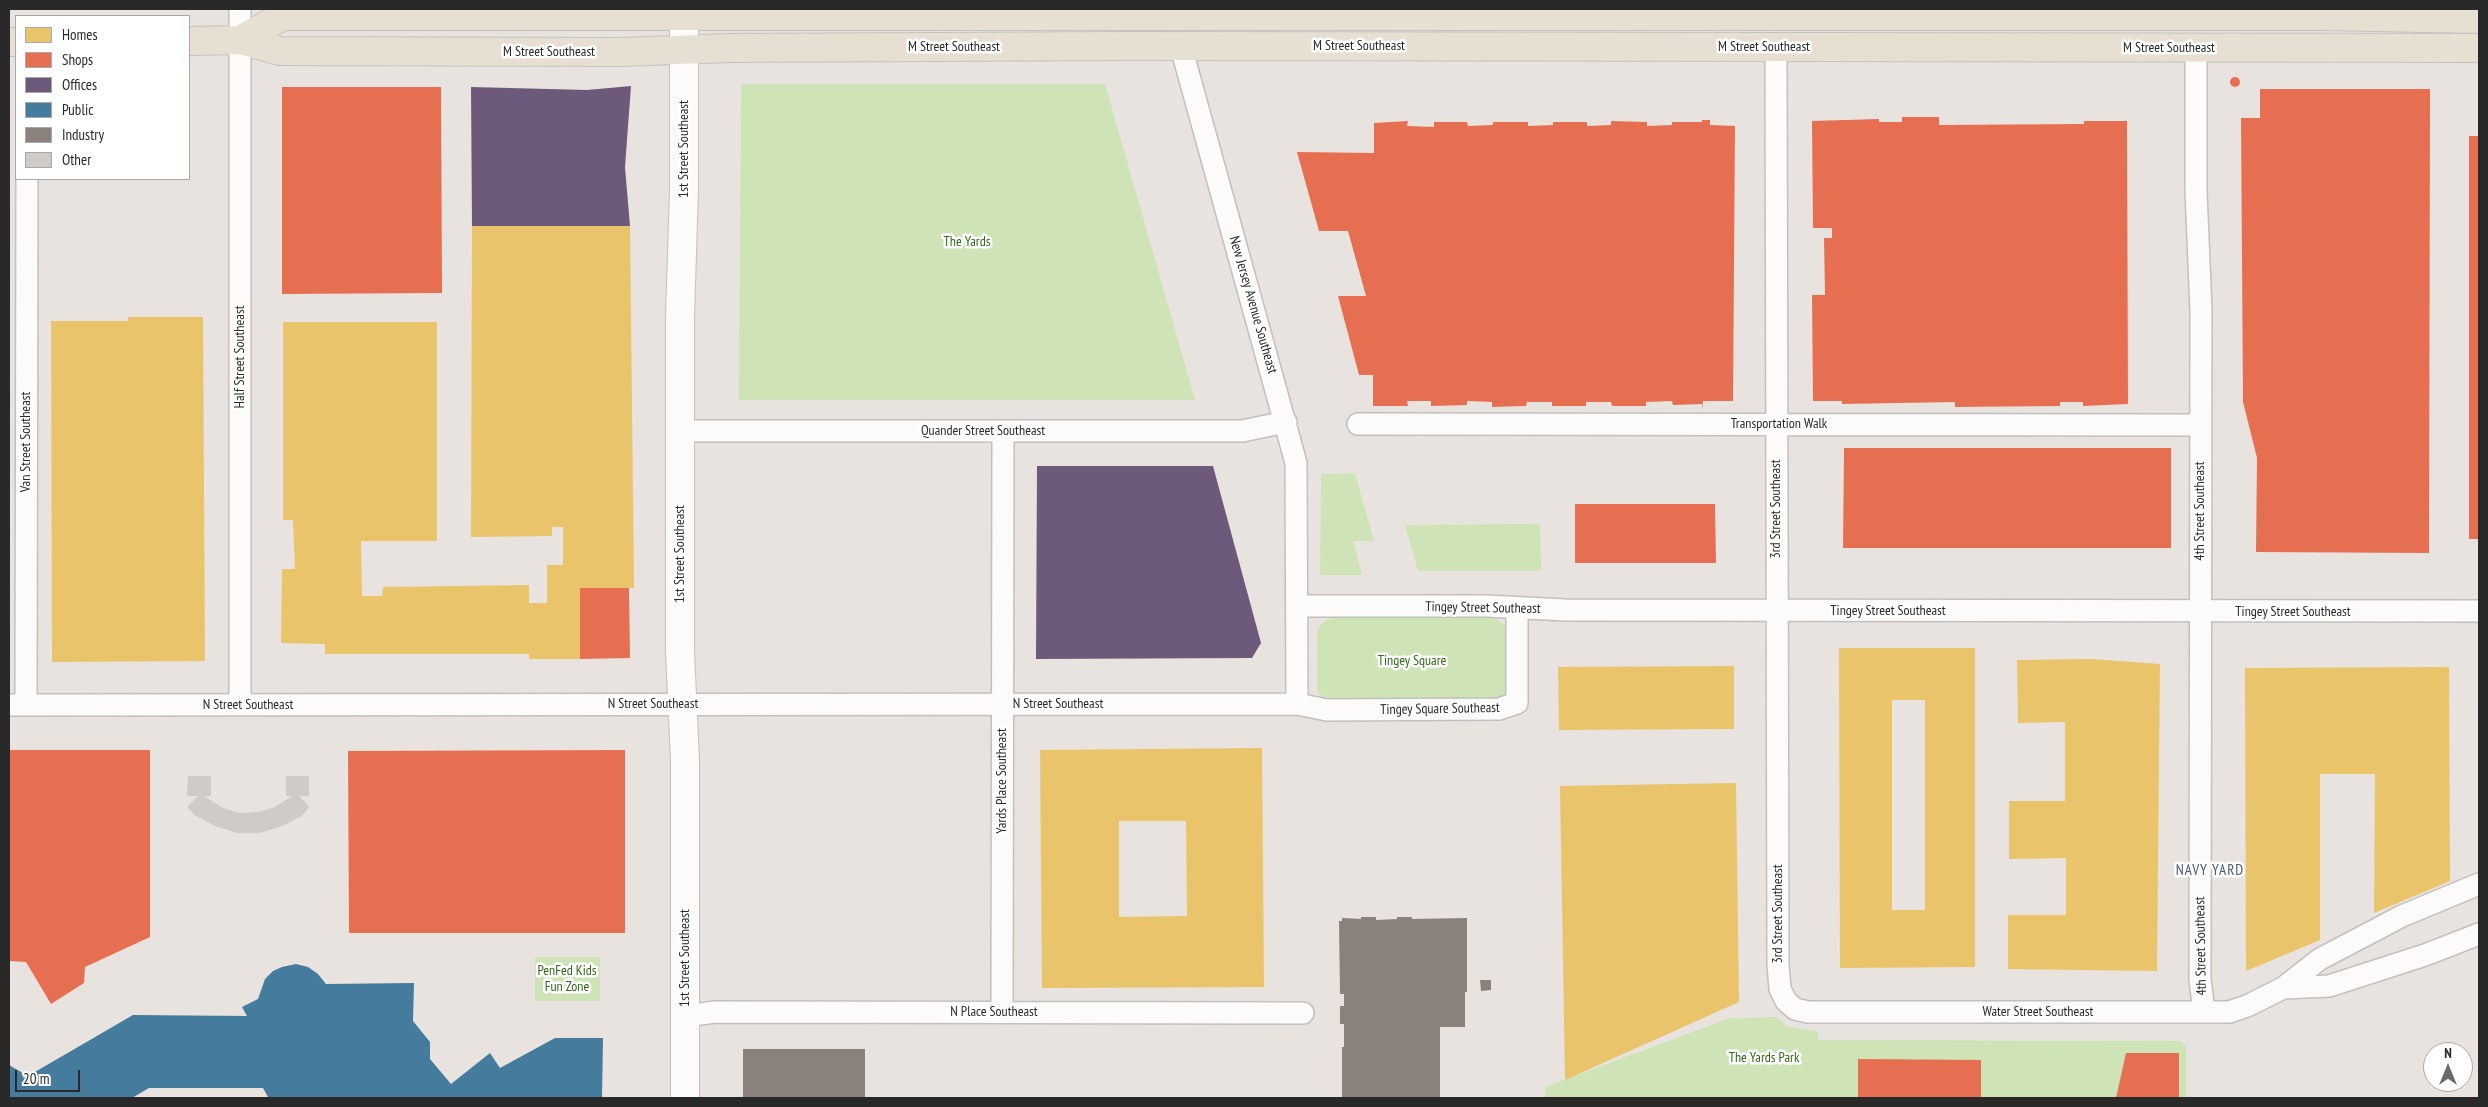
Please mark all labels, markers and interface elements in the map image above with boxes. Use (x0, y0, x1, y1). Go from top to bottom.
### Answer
legend (15, 15, 190, 180)
text: Homes (62, 25, 98, 44)
street label: M Street Southeast (1313, 38, 1405, 54)
street label: M Street Southeast (908, 39, 1000, 55)
street label: M Street Southeast (1718, 39, 1810, 55)
street label: M Street Southeast (2123, 40, 2215, 56)
street label: M Street Southeast (503, 44, 595, 60)
text: Shops (62, 50, 93, 69)
text: Offices (62, 75, 97, 94)
text: Public (62, 100, 93, 119)
street label: 1st Street Southeast (676, 100, 692, 198)
text: Industry (62, 125, 104, 144)
text: Other (62, 150, 91, 169)
park label: The Yards (944, 234, 990, 250)
street label: New Jersey Avenue Southeast (1225, 234, 1281, 376)
street label: Half Street Southeast (232, 306, 248, 408)
street label: Van Street Southeast (18, 392, 34, 492)
street label: Transportation Walk (1731, 416, 1827, 432)
street label: Quander Street Southeast (921, 423, 1045, 439)
street label: 3rd Street Southeast (1768, 459, 1784, 559)
street label: 4th Street Southeast (2192, 461, 2208, 561)
street label: 1st Street Southeast (672, 505, 688, 603)
street label: Tingey Street Southeast (1425, 599, 1541, 617)
street label: Tingey Street Southeast (1830, 603, 1946, 619)
street label: Tingey Street Southeast (2235, 604, 2351, 620)
park label: Tingey Square (1378, 653, 1446, 669)
street label: N Street Southeast (608, 696, 698, 712)
street label: N Street Southeast (1013, 696, 1103, 712)
street label: N Street Southeast (203, 697, 293, 713)
street label: Tingey Square Southeast (1380, 700, 1500, 718)
street label: Yards Place Southeast (994, 728, 1010, 834)
district label: NAVY YARD (2175, 862, 2245, 880)
street label: 3rd Street Southeast (1770, 864, 1786, 964)
street label: 4th Street Southeast (2192, 896, 2210, 996)
street label: 1st Street Southeast (677, 909, 693, 1007)
park label: PenFed Kids Fun Zone (537, 963, 597, 996)
street label: N Place Southeast (950, 1004, 1038, 1020)
street label: Water Street Southeast (1983, 1004, 2093, 1020)
north arrow (2423, 1042, 2473, 1092)
text: N (2444, 1044, 2452, 1062)
park label: The Yards Park (1729, 1050, 1799, 1066)
scale bar (18, 1060, 82, 1092)
text: 20 m (23, 1069, 49, 1088)

